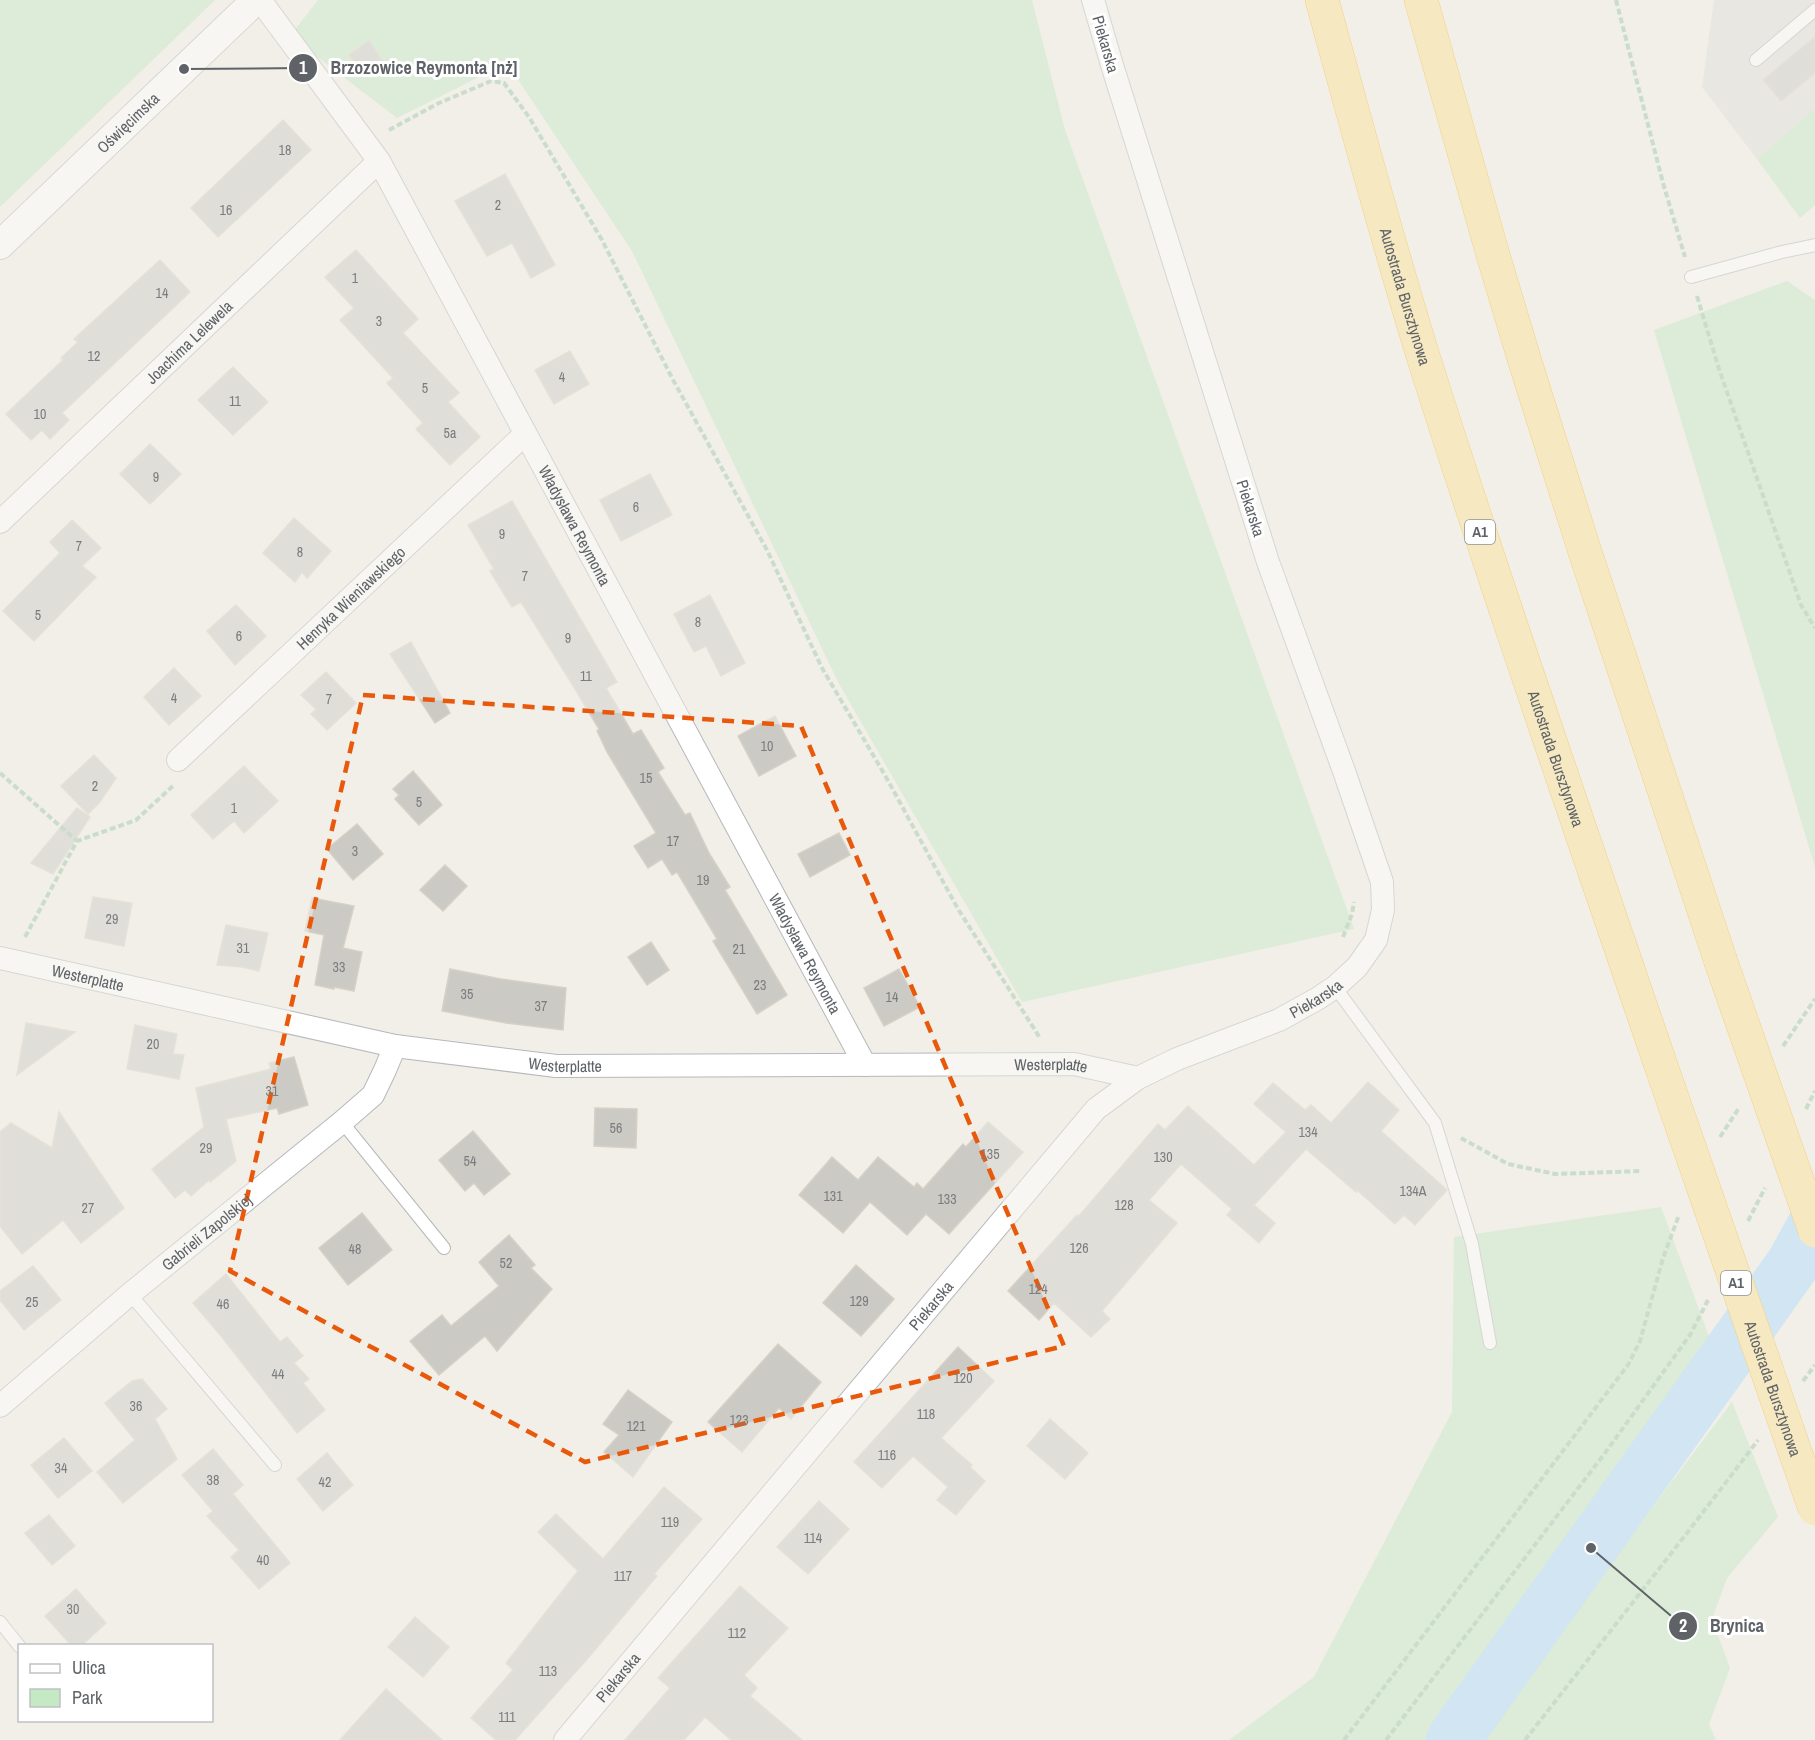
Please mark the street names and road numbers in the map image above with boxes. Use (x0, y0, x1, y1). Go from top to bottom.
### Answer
street label: Piekarska (1087, 13, 1125, 76)
street label: Oświęcimska (92, 87, 164, 158)
street label: Autostrada Bursztynowa (1374, 224, 1436, 369)
street label: Joachima Lelewela (141, 295, 238, 389)
street label: Władysława Reymonta (534, 461, 617, 590)
street label: Piekarska (1232, 477, 1271, 540)
road number: A1 (1465, 520, 1495, 544)
street label: Henryka Wieniawskiego (291, 541, 410, 654)
street label: Autostrada Bursztynowa (1522, 687, 1590, 830)
street label: Władysława Reymonta (764, 890, 847, 1018)
street label: Westerplatte (50, 959, 126, 996)
street label: Piekarska (1285, 974, 1348, 1023)
street label: Westerplatte (527, 1052, 602, 1077)
street label: Westerplatte (1014, 1053, 1090, 1078)
street label: Gabrieli Zapolskiej (157, 1189, 256, 1275)
road number: A1 (1721, 1271, 1751, 1295)
street label: Piekarska (904, 1275, 958, 1335)
street label: Autostrada Bursztynowa (1739, 1317, 1807, 1460)
street label: Piekarska (591, 1647, 645, 1707)

